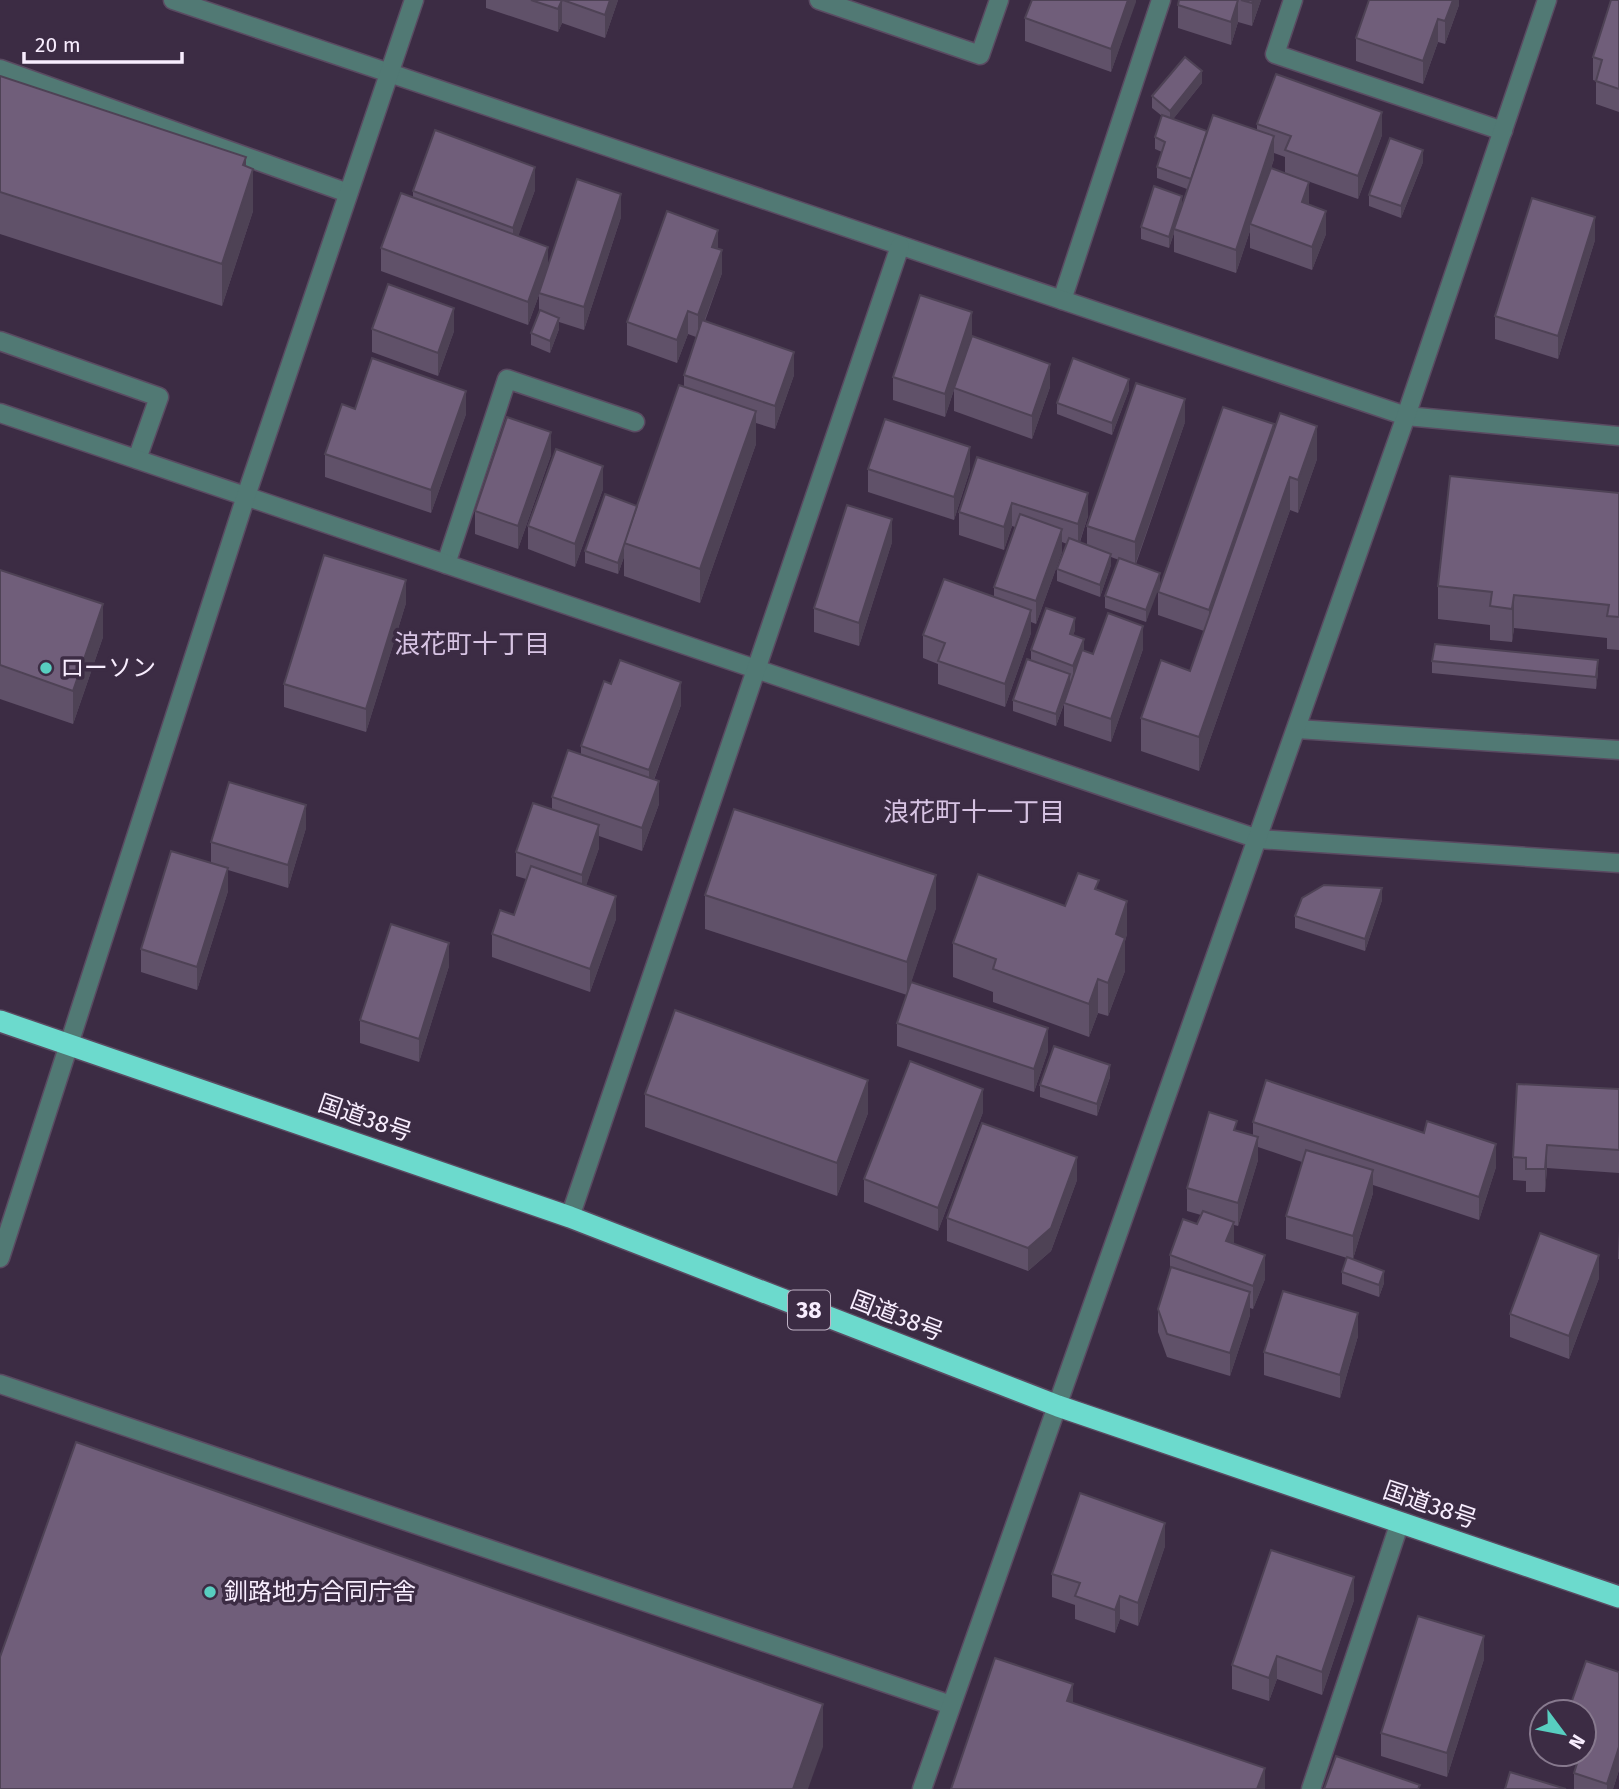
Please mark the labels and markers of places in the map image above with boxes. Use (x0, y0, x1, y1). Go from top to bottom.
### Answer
place label: ローソン (60, 654, 156, 682)
marker: ローソン (38, 660, 54, 676)
place label: 釧路地方合同庁舎 (224, 1578, 416, 1606)
marker: 釧路地方合同庁舎 (202, 1584, 218, 1600)

